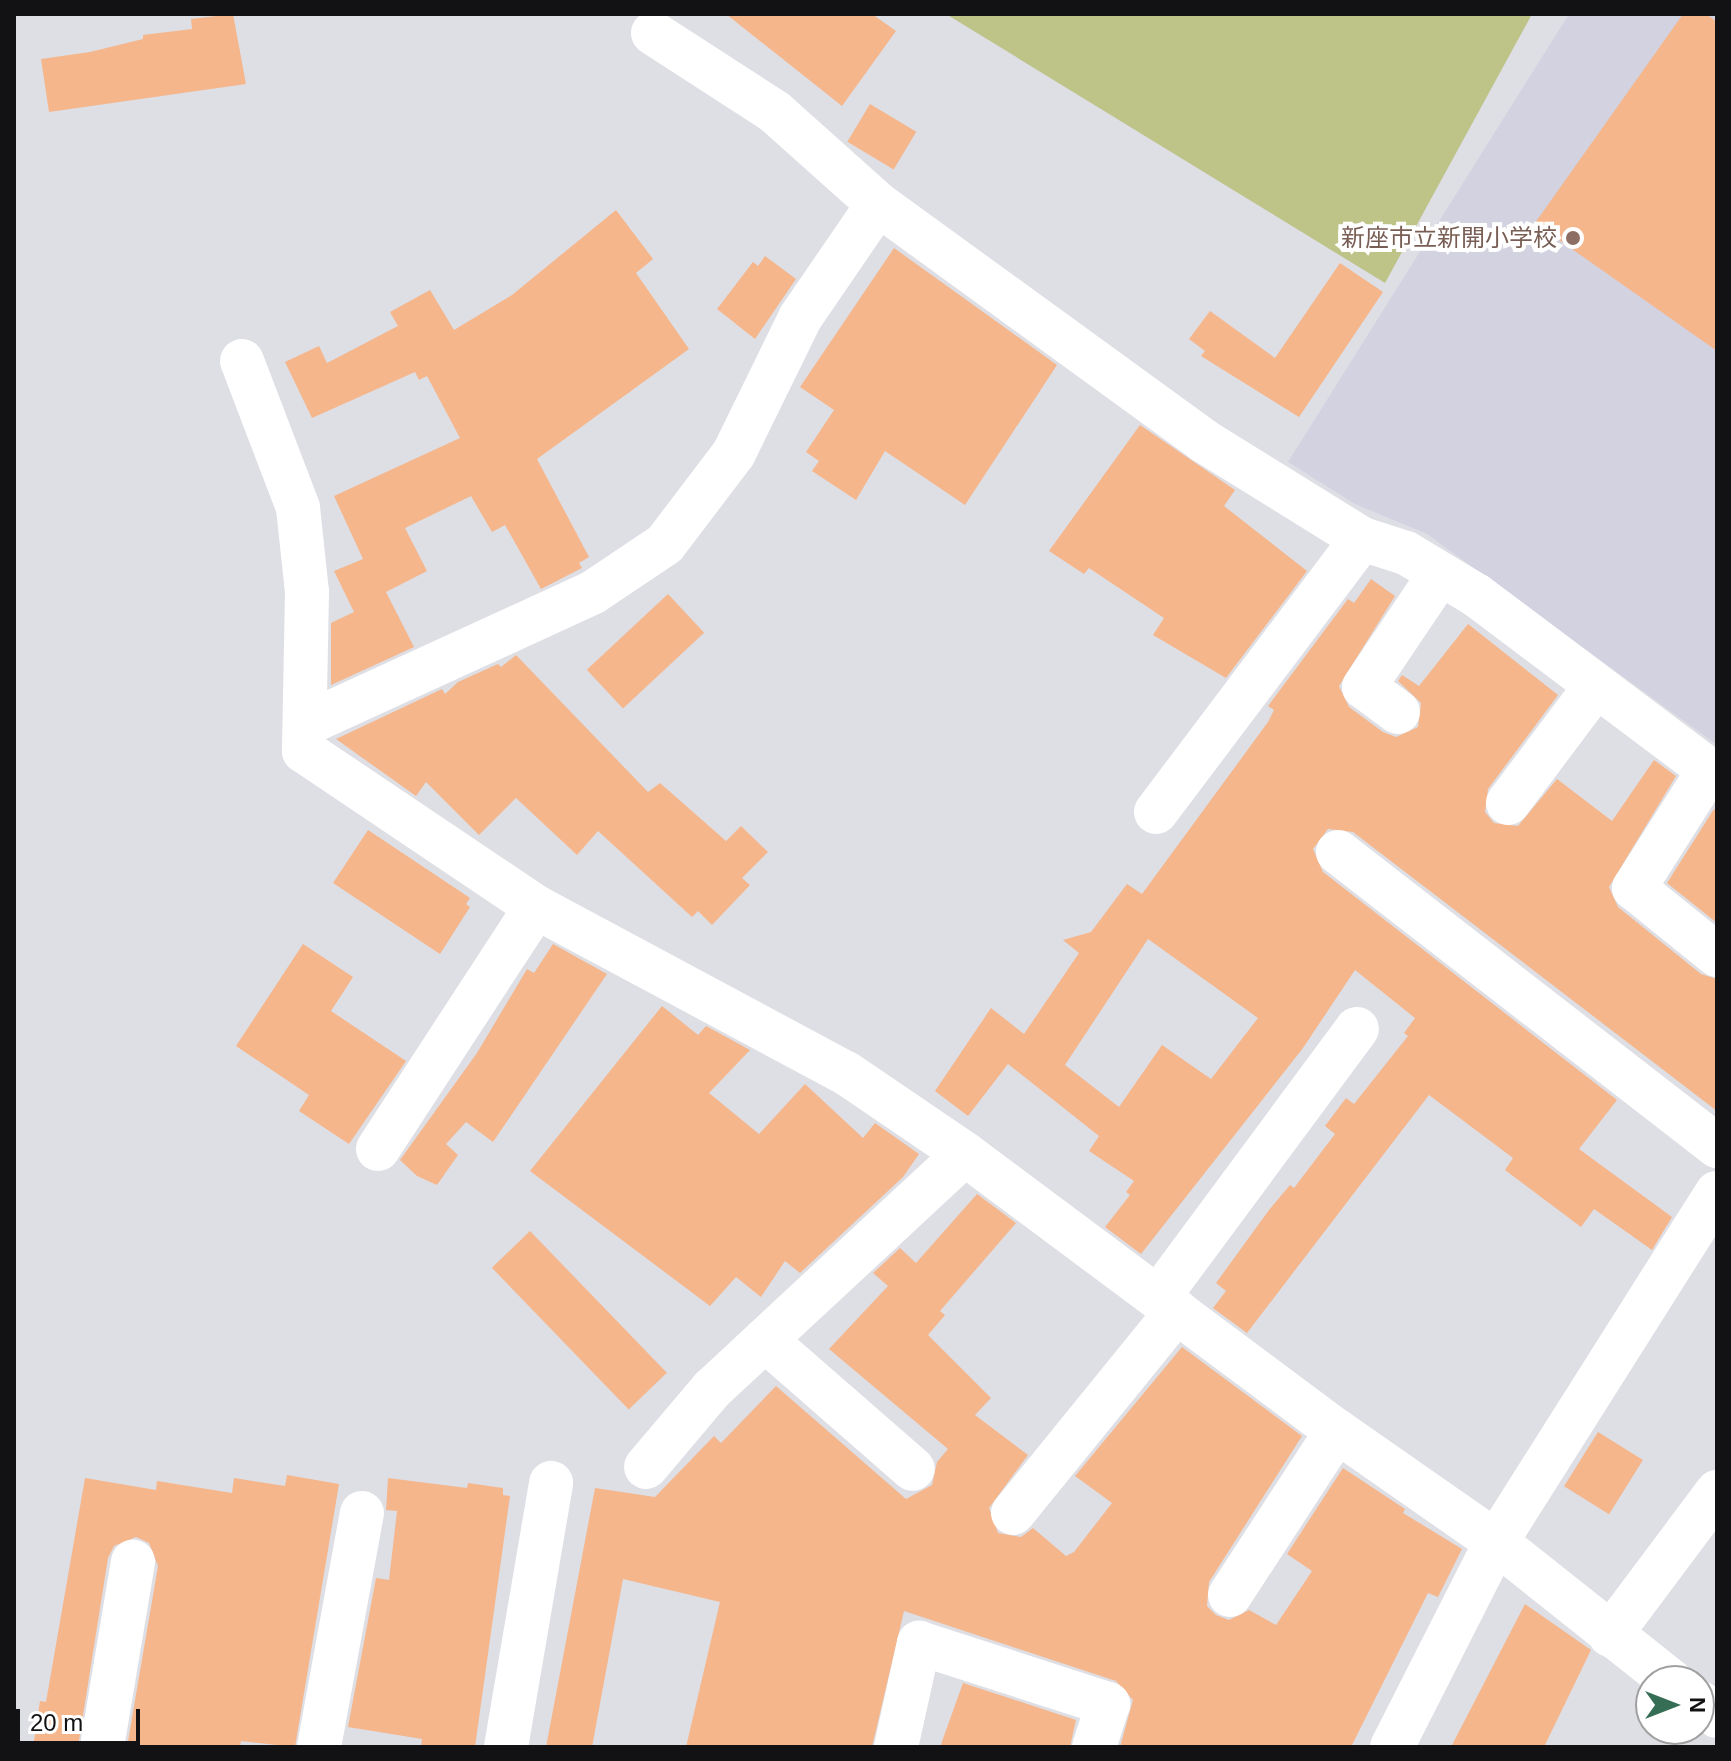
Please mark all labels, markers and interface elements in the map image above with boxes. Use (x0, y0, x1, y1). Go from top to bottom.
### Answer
place label: 新座市立新開小学校 (1341, 224, 1557, 252)
marker: 新座市立新開小学校 (1564, 229, 1582, 247)
north arrow (1635, 1665, 1715, 1745)
scale bar (20, 1693, 144, 1743)
text: N (1685, 1697, 1710, 1713)
text: 20 m (30, 1709, 83, 1736)

